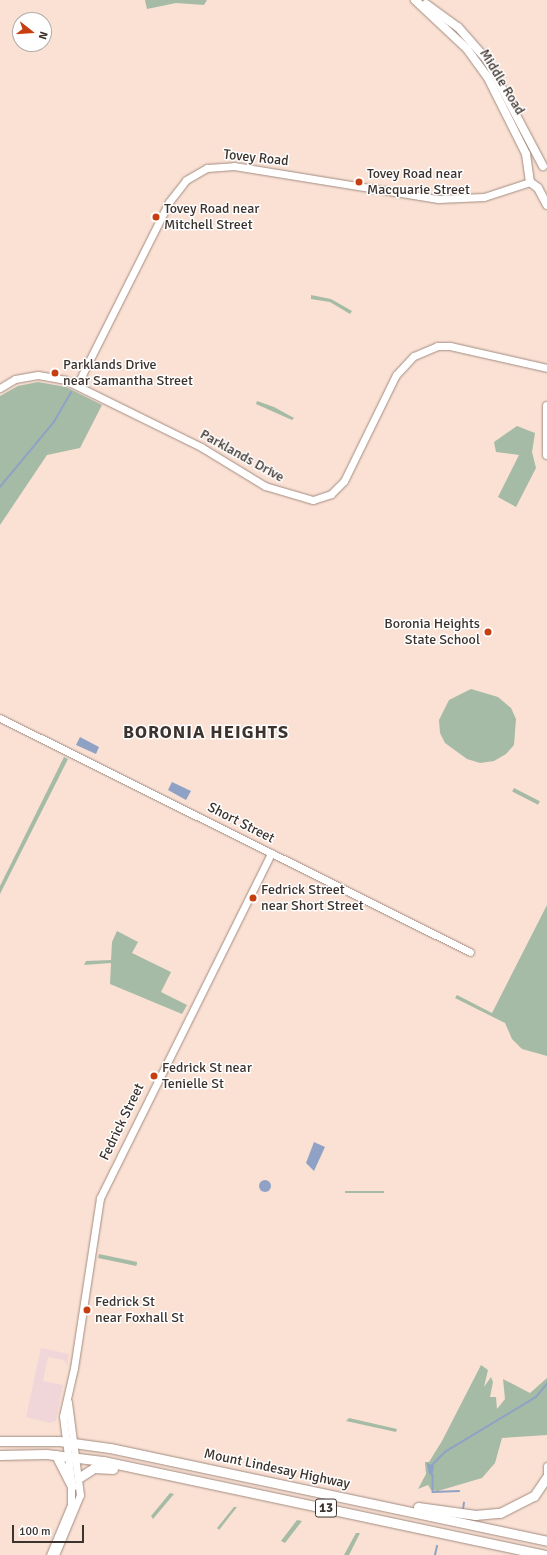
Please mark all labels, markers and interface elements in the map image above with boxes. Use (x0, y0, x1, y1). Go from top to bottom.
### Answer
north arrow (12, 12, 52, 52)
text: N (36, 30, 50, 41)
street label: Middle Road (476, 46, 528, 118)
street label: Tovey Road (223, 146, 289, 170)
place label: Tovey Road near Macquarie Street (367, 166, 470, 198)
marker: Tovey Road near Macquarie Street (354, 177, 364, 187)
place label: Tovey Road near Mitchell Street (164, 201, 259, 234)
marker: Tovey Road near Mitchell Street (151, 212, 161, 222)
place label: Parklands Drive near Samantha Street (63, 357, 193, 390)
marker: Parklands Drive near Samantha Street (50, 368, 60, 378)
street label: Parklands Drive (197, 426, 287, 486)
place label: Boronia Heights State School (384, 616, 480, 648)
marker: Boronia Heights State School (483, 627, 493, 637)
district label: BORONIA HEIGHTS (123, 721, 289, 743)
street label: Short Street (205, 799, 277, 847)
place label: Fedrick Street near Short Street (261, 882, 364, 914)
marker: Fedrick Street near Short Street (248, 893, 258, 903)
place label: Fedrick St near Tenielle St (162, 1060, 252, 1092)
marker: Fedrick St near Tenielle St (149, 1071, 159, 1081)
street label: Fedrick Street (96, 1081, 148, 1163)
place label: Fedrick St near Foxhall St (95, 1294, 184, 1326)
marker: Fedrick St near Foxhall St (82, 1305, 92, 1315)
street label: Mount Lindesay Highway (202, 1445, 352, 1493)
road number: 13 (314, 1497, 338, 1519)
scale bar (14, 1517, 86, 1543)
text: 100 m (19, 1524, 51, 1539)

